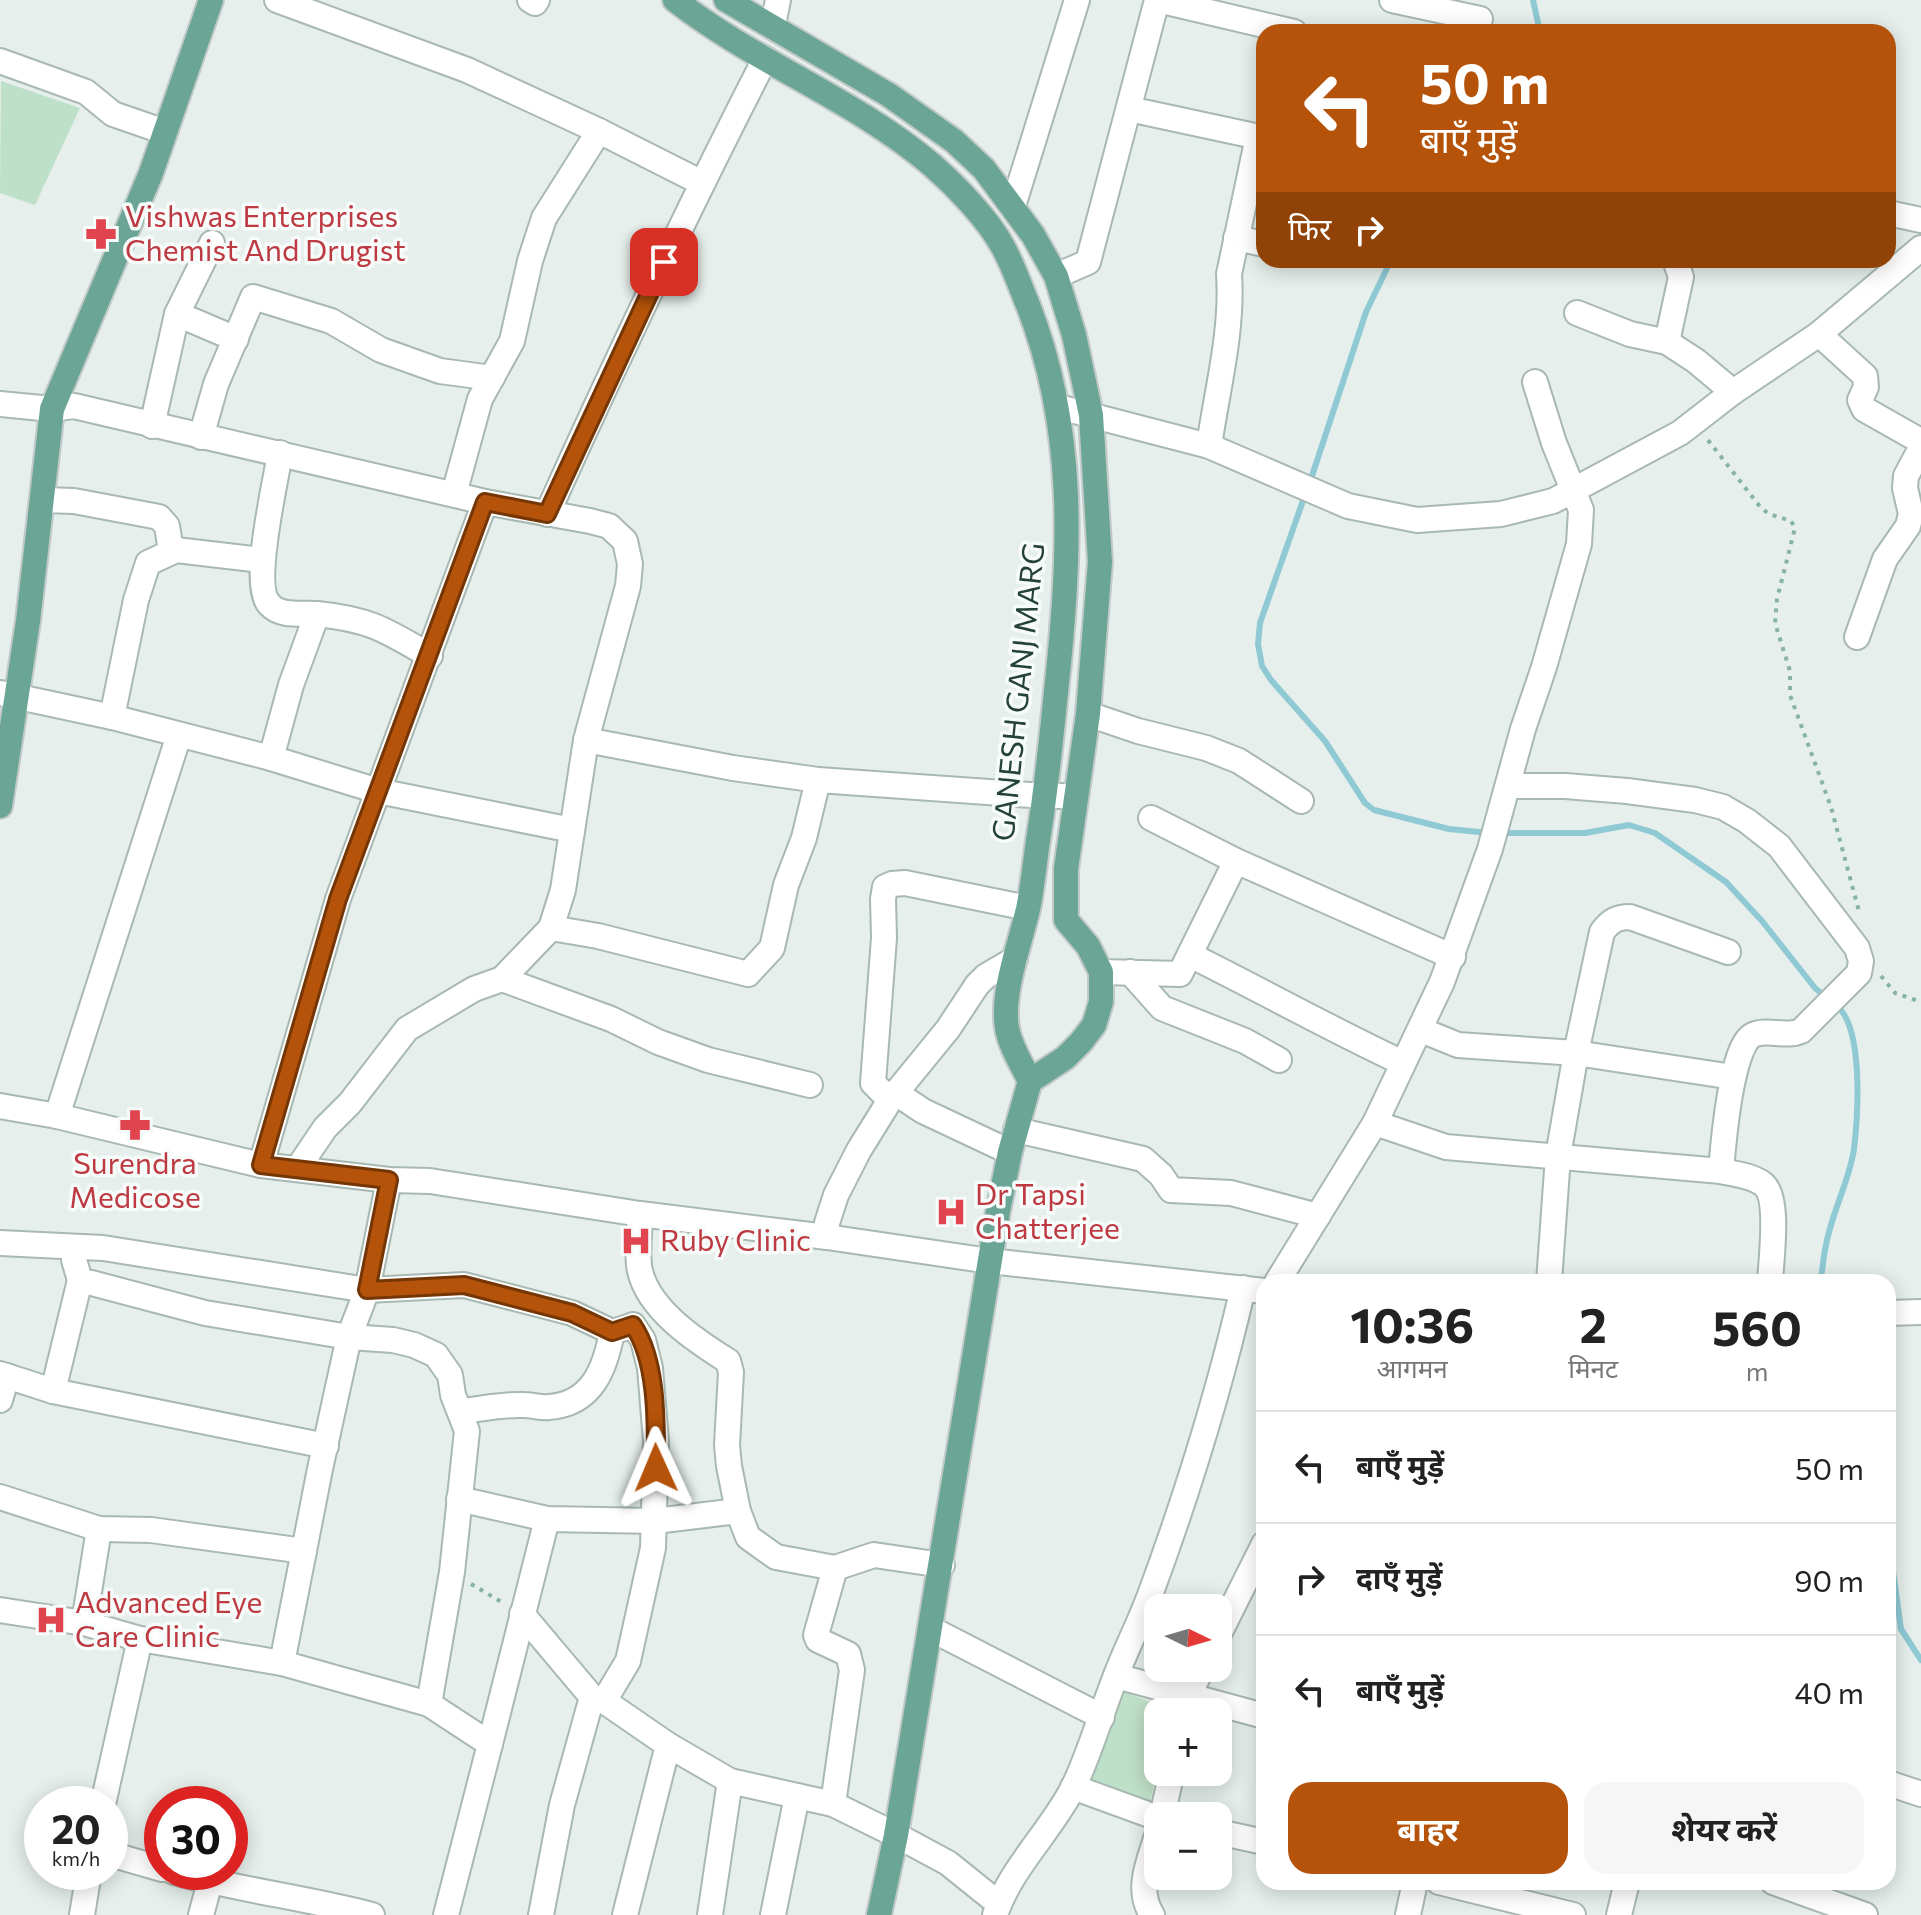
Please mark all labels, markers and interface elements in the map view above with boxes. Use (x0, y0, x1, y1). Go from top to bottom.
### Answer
text: 50 m (1420, 47, 1549, 116)
icon: left (1288, 56, 1392, 160)
text: बाएँ मुड़ें (1420, 116, 1517, 160)
place label: Vishwas Enterprises Chemist And Drugist (125, 196, 406, 267)
icon: right (1347, 208, 1391, 252)
text: फिर (1288, 209, 1331, 246)
pharmacy icon: Vishwas Enterprises Chemist And Drugist (84, 217, 118, 251)
pin (630, 228, 698, 296)
icon: arrive (642, 240, 686, 284)
street label: GANESH GANJ MARG (982, 541, 1051, 843)
pharmacy icon: Surendra Medicose (118, 1108, 152, 1142)
place label: Surendra Medicose (69, 1143, 201, 1214)
place label: Dr Tapsi Chatterjee (975, 1174, 1120, 1245)
hospital icon: Dr Tapsi Chatterjee (934, 1195, 968, 1229)
place label: Ruby Clinic (660, 1220, 811, 1257)
hospital icon: Ruby Clinic (619, 1224, 653, 1258)
text: 10:36 (1350, 1294, 1474, 1353)
text: 2 (1580, 1294, 1607, 1353)
text: 560 (1712, 1297, 1802, 1356)
text: आगमन (1377, 1352, 1448, 1383)
text: मिनट (1568, 1352, 1618, 1383)
text: m (1746, 1355, 1768, 1386)
position arrow (614, 1426, 698, 1510)
icon: left (1288, 1445, 1332, 1489)
text: बाएँ मुड़ें (1356, 1446, 1444, 1483)
text: 50 m (1795, 1449, 1864, 1486)
icon: right (1288, 1557, 1332, 1601)
text: दाएँ मुड़ें (1356, 1558, 1442, 1595)
text: 90 m (1794, 1561, 1864, 1598)
place label: Advanced Eye Care Clinic (75, 1582, 262, 1653)
north arrow (1144, 1594, 1232, 1682)
map controls (1144, 1594, 1232, 1890)
hospital icon: Advanced Eye Care Clinic (34, 1603, 68, 1637)
icon: left (1288, 1669, 1332, 1713)
text: बाएँ मुड़ें (1356, 1670, 1444, 1707)
text: 40 m (1795, 1673, 1864, 1710)
button: + (1144, 1698, 1232, 1786)
button: बाहर (1288, 1782, 1568, 1874)
button: शेयर करें (1584, 1782, 1864, 1874)
speed limit sign: 30 (144, 1786, 248, 1890)
button: − (1144, 1802, 1232, 1890)
text: 20 (51, 1803, 101, 1852)
text: km/h (52, 1846, 100, 1870)

